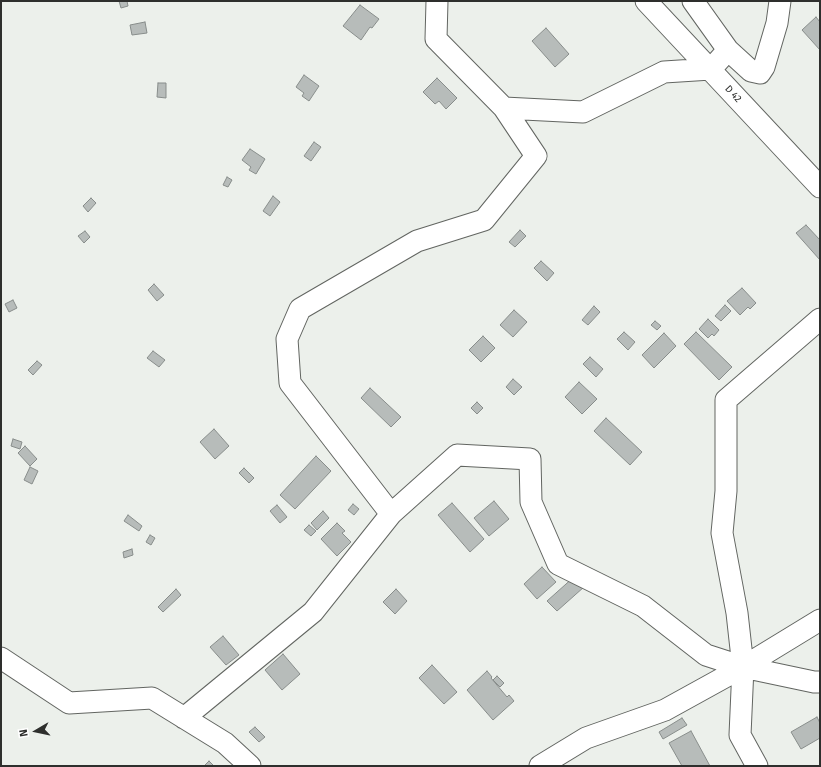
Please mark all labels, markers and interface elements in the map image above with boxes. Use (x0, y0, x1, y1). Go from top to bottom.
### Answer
street label: D 42 (722, 83, 744, 105)
north arrow (16, 711, 56, 751)
text: N (17, 728, 31, 738)

